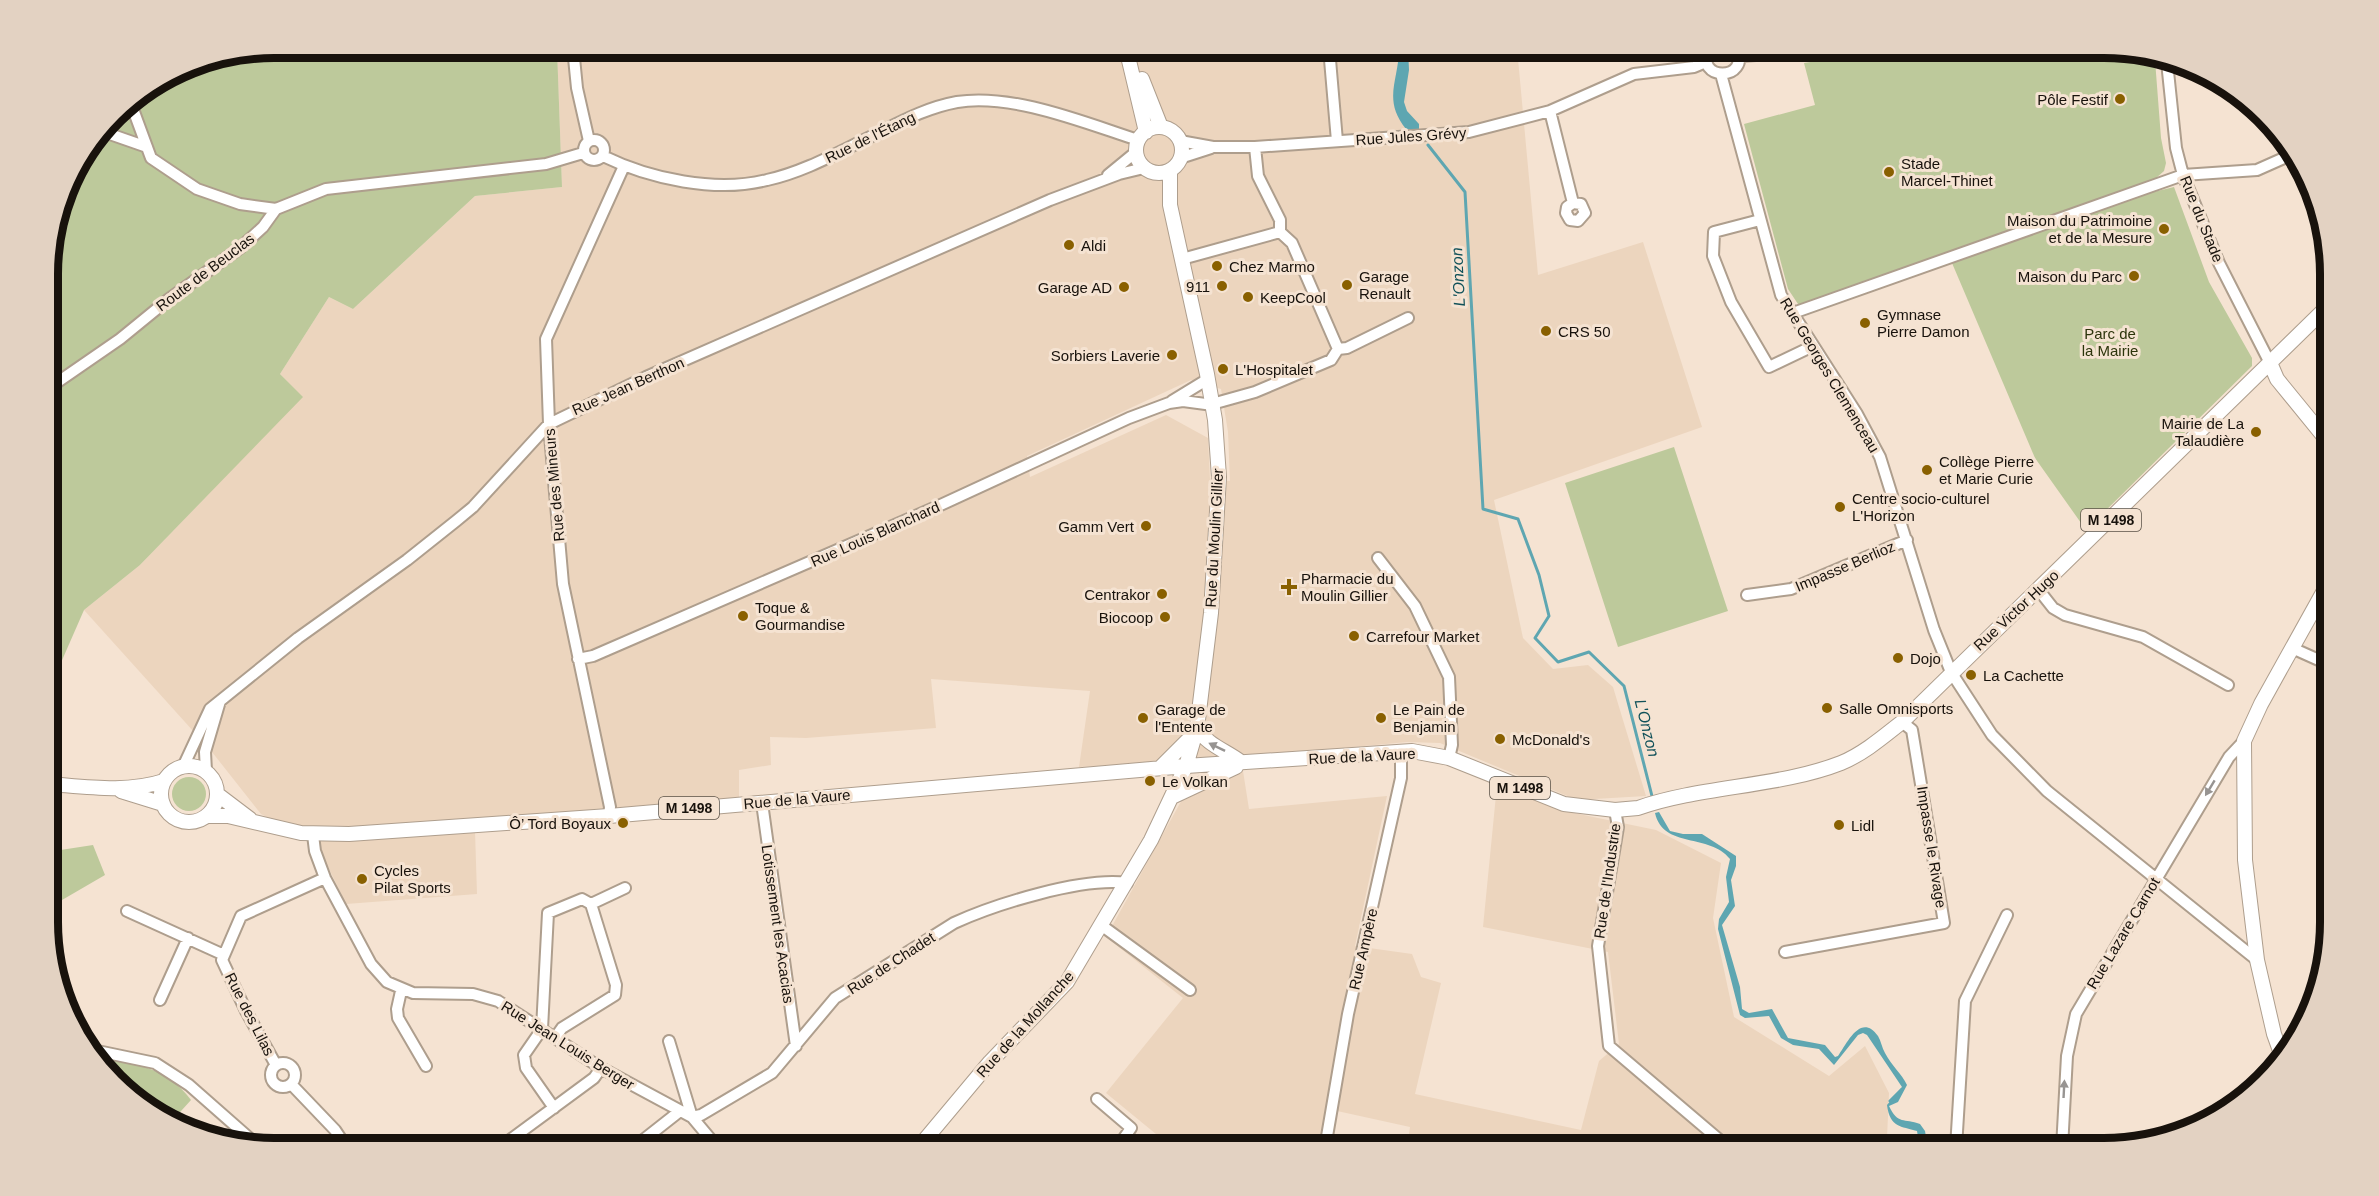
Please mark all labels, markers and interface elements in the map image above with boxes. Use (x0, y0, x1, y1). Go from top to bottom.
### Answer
place label: Pôle Festif (2037, 91, 2109, 108)
marker: Pôle Festif (2113, 92, 2127, 106)
street label: Rue de l'Étang (822, 108, 918, 166)
street label: Rue Jules Grévy (1355, 124, 1467, 148)
place label: Stade Marcel-Thinet (1901, 155, 1994, 189)
marker: Stade Marcel-Thinet (1882, 165, 1896, 179)
street label: Rue du Stade (2177, 173, 2227, 265)
place label: Maison du Patrimoine et de la Mesure (2007, 212, 2152, 246)
marker: Maison du Patrimoine et de la Mesure (2157, 222, 2171, 236)
street label: Route de Beuclas (153, 230, 257, 314)
place label: Aldi (1081, 237, 1106, 254)
marker: Aldi (1062, 238, 1076, 252)
water label: L'Onzon (1448, 247, 1468, 307)
place label: Chez Marmo (1229, 258, 1315, 275)
marker: Chez Marmo (1210, 259, 1224, 273)
place label: Garage Renault (1359, 268, 1412, 302)
place label: Maison du Parc (2018, 268, 2122, 285)
marker: Maison du Parc (2127, 269, 2141, 283)
place label: 911 (1186, 278, 1210, 295)
marker: Garage Renault (1340, 278, 1354, 292)
place label: Garage AD (1038, 279, 1112, 296)
marker: 911 (1215, 279, 1229, 293)
marker: Garage AD (1117, 280, 1131, 294)
place label: KeepCool (1260, 289, 1326, 306)
marker: KeepCool (1241, 290, 1255, 304)
street label: Rue Georges Clemenceau (1777, 295, 1883, 455)
place label: Gymnase Pierre Damon (1877, 306, 1970, 340)
marker: Gymnase Pierre Damon (1858, 316, 1872, 330)
place label: CRS 50 (1558, 323, 1611, 340)
marker: CRS 50 (1539, 324, 1553, 338)
park label: Parc de la Mairie (2082, 325, 2138, 359)
place label: Sorbiers Laverie (1051, 347, 1160, 364)
marker: Sorbiers Laverie (1165, 348, 1179, 362)
street label: Rue Jean Berthon (569, 354, 687, 418)
place label: L'Hospitalet (1235, 361, 1314, 378)
marker: L'Hospitalet (1216, 362, 1230, 376)
place label: Mairie de La Talaudière (2161, 415, 2245, 449)
marker: Mairie de La Talaudière (2249, 425, 2263, 439)
street label: Rue des Mineurs (541, 428, 567, 542)
place label: Collège Pierre et Marie Curie (1939, 453, 2034, 487)
marker: Collège Pierre et Marie Curie (1920, 463, 1934, 477)
street label: Rue du Moulin Gillier (1202, 468, 1226, 608)
place label: Centre socio-culturel L'Horizon (1852, 490, 1990, 524)
street label: Rue Louis Blanchard (808, 498, 942, 570)
marker: Centre socio-culturel L'Horizon (1833, 500, 1847, 514)
road number: M 1498 (2081, 509, 2141, 531)
place label: Gamm Vert (1058, 518, 1135, 535)
marker: Gamm Vert (1139, 519, 1153, 533)
street label: Impasse Berlioz (1793, 537, 1897, 595)
street label: Rue Victor Hugo (1970, 566, 2062, 654)
place label: Pharmacie du Moulin Gillier (1301, 570, 1394, 604)
marker: Pharmacie du Moulin Gillier (1282, 580, 1296, 594)
place label: Centrakor (1084, 586, 1150, 603)
marker: Centrakor (1155, 587, 1169, 601)
place label: Toque & Gourmandise (755, 599, 845, 633)
marker: Toque & Gourmandise (736, 609, 750, 623)
place label: Biocoop (1099, 609, 1153, 626)
marker: Biocoop (1158, 610, 1172, 624)
place label: Carrefour Market (1366, 628, 1480, 645)
marker: Carrefour Market (1347, 629, 1361, 643)
place label: Dojo (1910, 650, 1941, 667)
marker: Dojo (1891, 651, 1905, 665)
place label: La Cachette (1983, 667, 2064, 684)
marker: La Cachette (1964, 668, 1978, 682)
water label: L'Onzon (1632, 697, 1662, 759)
place label: Salle Omnisports (1839, 700, 1953, 717)
place label: Garage de l'Entente (1155, 701, 1226, 735)
place label: Le Pain de Benjamin (1393, 701, 1465, 735)
marker: Salle Omnisports (1820, 701, 1834, 715)
marker: Garage de l'Entente (1136, 711, 1150, 725)
marker: Le Pain de Benjamin (1374, 711, 1388, 725)
place label: McDonald's (1512, 731, 1590, 748)
marker: McDonald's (1493, 732, 1507, 746)
one-way arrow (1209, 742, 1226, 751)
street label: Rue de la Vaure (1308, 745, 1416, 767)
place label: Le Volkan (1162, 773, 1228, 790)
marker: Le Volkan (1143, 774, 1157, 788)
road number: M 1498 (1490, 777, 1550, 799)
one-way arrow (2204, 780, 2215, 796)
street label: Impasse le Rivage (1914, 785, 1950, 909)
street label: Rue de la Vaure (743, 786, 851, 812)
road number: M 1498 (659, 797, 719, 819)
place label: Ô’ Tord Boyaux (509, 815, 612, 832)
marker: Ô’ Tord Boyaux (616, 816, 630, 830)
place label: Lidl (1851, 817, 1874, 834)
marker: Lidl (1832, 818, 1846, 832)
street label: Rue de l'Industrie (1590, 822, 1624, 940)
street label: Lotissement les Acacias (758, 844, 798, 1004)
place label: Cycles Pilat Sports (374, 862, 451, 896)
marker: Cycles Pilat Sports (355, 872, 369, 886)
street label: Rue Lazare Carnot (2083, 874, 2163, 992)
street label: Rue Ampère (1345, 906, 1381, 992)
street label: Rue de Chadet (844, 928, 939, 998)
street label: Rue de la Mollanche (973, 967, 1077, 1081)
street label: Rue des Lilas (222, 970, 278, 1058)
street label: Rue Jean Louis Berger (498, 997, 638, 1093)
one-way arrow (2059, 1080, 2069, 1099)

